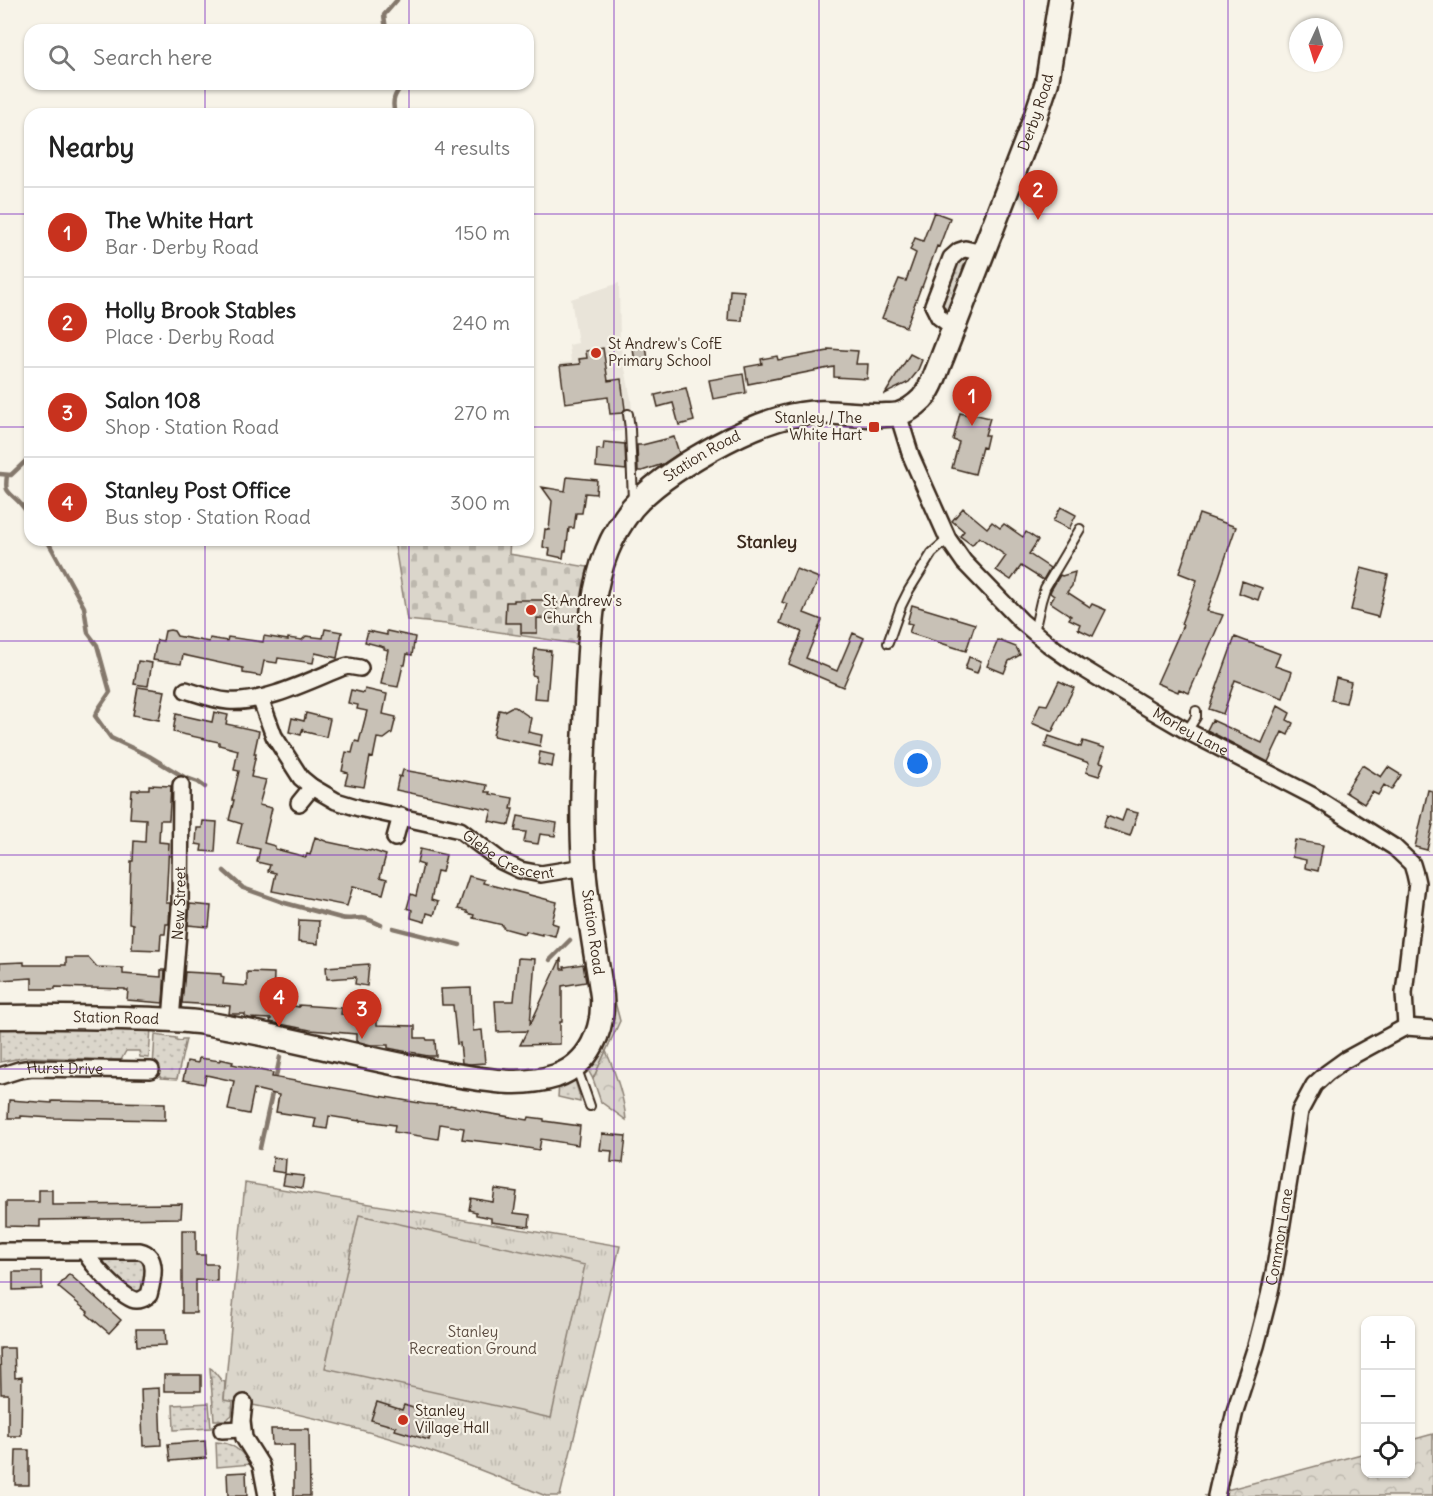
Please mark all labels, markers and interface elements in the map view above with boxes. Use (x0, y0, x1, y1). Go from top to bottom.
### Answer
north arrow (1289, 18, 1343, 72)
search box (24, 24, 534, 90)
icon: search (45, 41, 78, 74)
text: Search here (93, 43, 212, 71)
street label: Derby Road (1013, 72, 1057, 154)
text: Nearby (48, 131, 134, 164)
text: 4 results (434, 135, 510, 160)
pin: 2 (1018, 170, 1058, 220)
text: The White Hart (105, 206, 253, 234)
text: 1 (64, 220, 71, 245)
text: 150 m (455, 220, 510, 245)
text: Bar · Derby Road (105, 234, 259, 259)
text: Holly Brook Stables (105, 296, 296, 324)
text: 2 (62, 310, 73, 335)
text: 240 m (452, 310, 510, 335)
text: Place · Derby Road (105, 324, 275, 349)
place label: St Andrew's CofE Primary School (608, 334, 723, 370)
marker: St Andrew's CofE Primary School (589, 346, 603, 360)
pin: 1 (952, 376, 992, 426)
text: Salon 108 (105, 386, 201, 414)
text: 3 (62, 400, 73, 425)
text: 270 m (454, 400, 510, 425)
place label: Stanley / The White Hart (774, 408, 862, 444)
text: Shop · Station Road (105, 414, 279, 439)
marker: Stanley / The White Hart (867, 420, 881, 434)
street label: Station Road (659, 425, 743, 486)
text: Stanley Post Office (105, 476, 291, 504)
text: 4 (62, 490, 73, 515)
text: 300 m (450, 490, 510, 515)
text: Bus stop · Station Road (105, 504, 311, 529)
district label: Stanley (737, 530, 797, 553)
place label: St Andrew's Church (543, 591, 622, 627)
marker: St Andrew's Church (524, 603, 538, 617)
street label: Morley Lane (1149, 703, 1232, 760)
your location (903, 749, 932, 778)
street label: Glebe Crescent (459, 825, 556, 883)
street label: New Street (167, 866, 189, 941)
street label: Station Road (578, 888, 609, 976)
pin: 4 (260, 978, 298, 1027)
pin: 3 (342, 990, 382, 1039)
street label: Station Road (73, 1007, 159, 1028)
street label: Hurst Drive (25, 1057, 103, 1078)
street label: Common Lane (1261, 1187, 1296, 1287)
map controls (1361, 1316, 1415, 1478)
button: + (1361, 1316, 1415, 1370)
park label: Stanley Recreation Ground (409, 1322, 537, 1358)
button: − (1361, 1370, 1415, 1424)
place label: Stanley Village Hall (415, 1401, 489, 1437)
marker: Stanley Village Hall (396, 1413, 410, 1427)
button: locate (1361, 1424, 1415, 1478)

